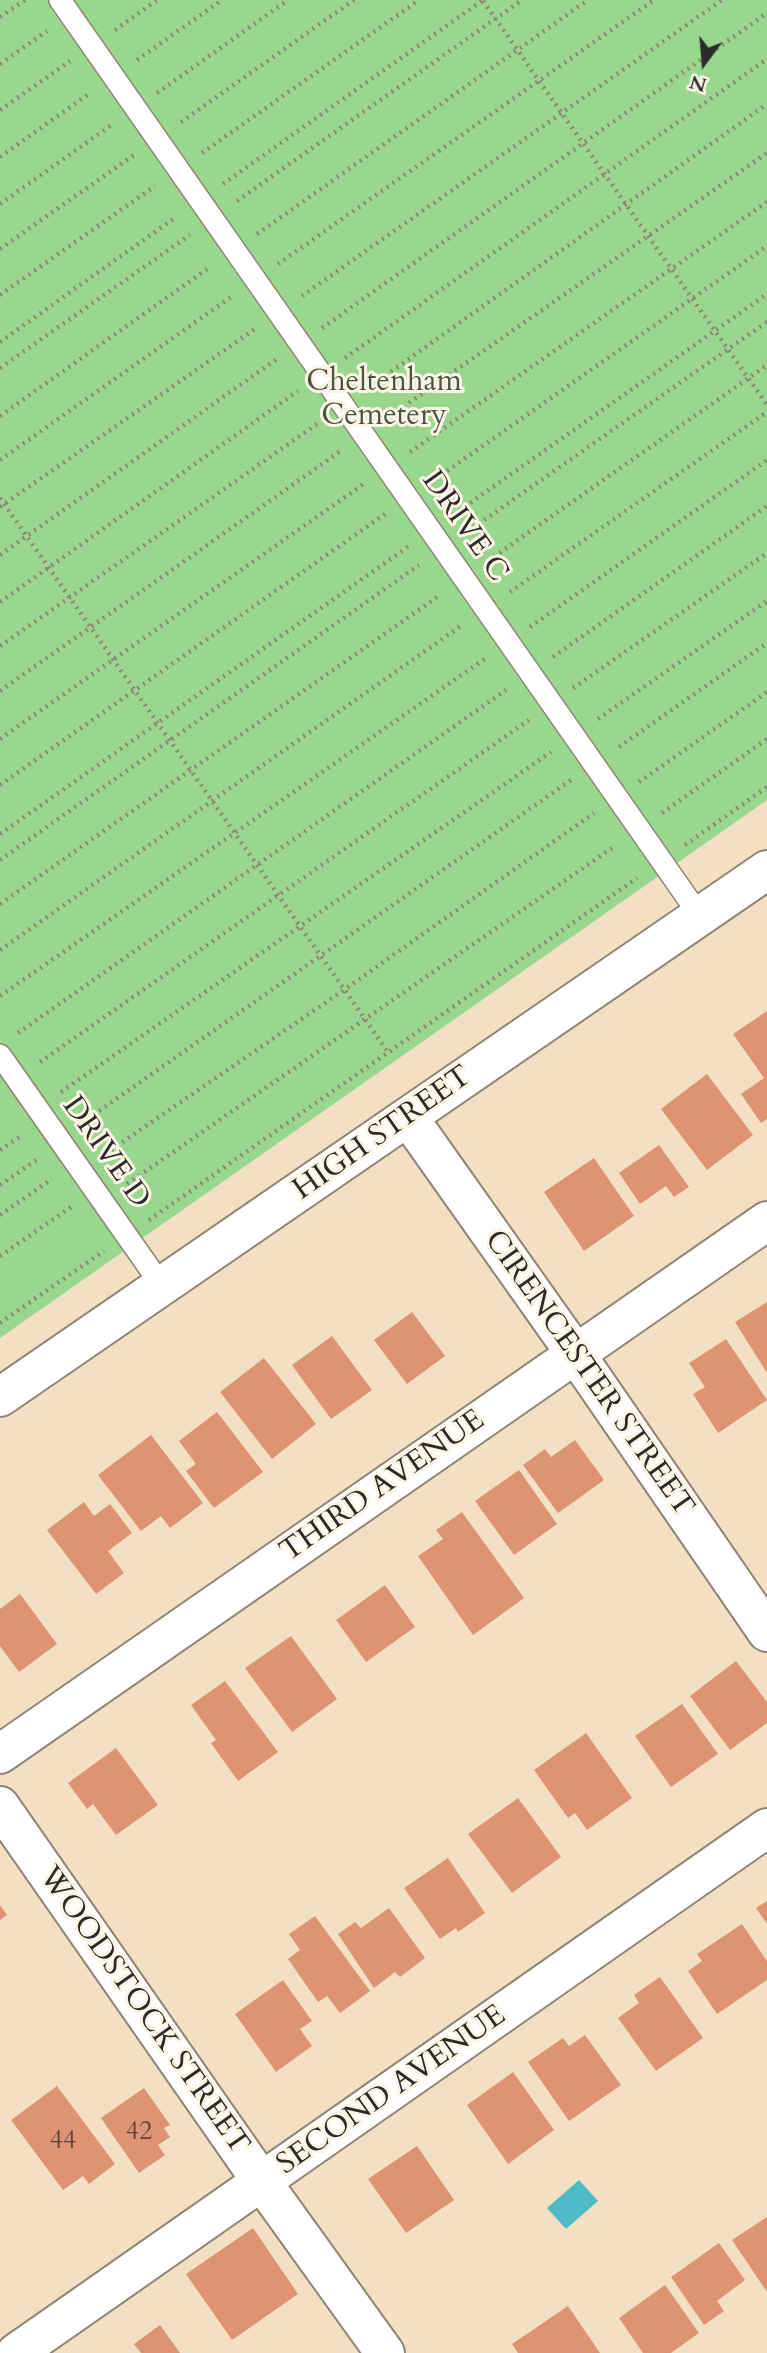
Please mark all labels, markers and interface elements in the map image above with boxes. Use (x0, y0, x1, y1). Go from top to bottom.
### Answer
north arrow (669, 28, 739, 98)
text: N (687, 68, 710, 98)
park label: Cheltenham Cemetery (306, 365, 462, 436)
street label: DRIVE C (413, 465, 515, 589)
street label: HIGH STREET (287, 1059, 479, 1209)
street label: DRIVE D (53, 1090, 157, 1216)
street label: CIRENCESTER STREET (476, 1224, 700, 1524)
street label: THIRD AVENUE (274, 1403, 492, 1571)
street label: WOODSTOCK STREET (30, 1860, 256, 2162)
street label: SECOND AVENUE (271, 1999, 513, 2183)
house number: 42 (126, 2117, 152, 2149)
house number: 44 (50, 2126, 76, 2158)

